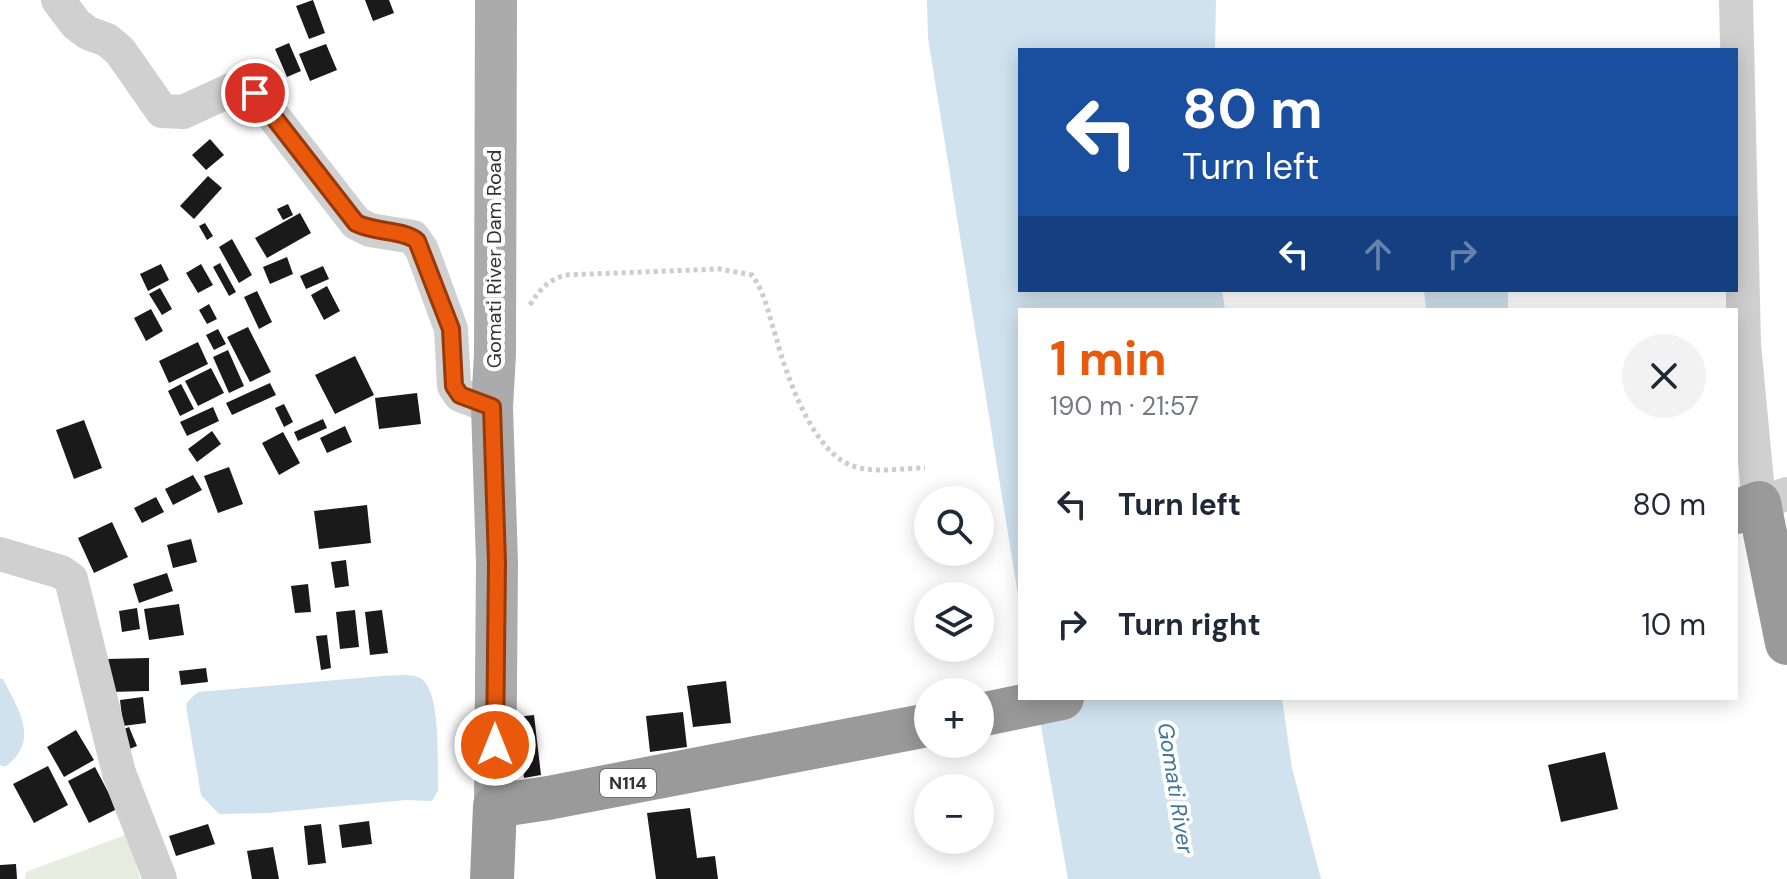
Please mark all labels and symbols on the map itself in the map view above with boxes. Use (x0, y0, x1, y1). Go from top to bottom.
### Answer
pin (221, 59, 289, 127)
street label: Gomati River Dam Road (481, 150, 507, 368)
position arrow (453, 703, 537, 787)
water label: Gomati River (1151, 721, 1200, 856)
road number: N114 (600, 769, 656, 797)

